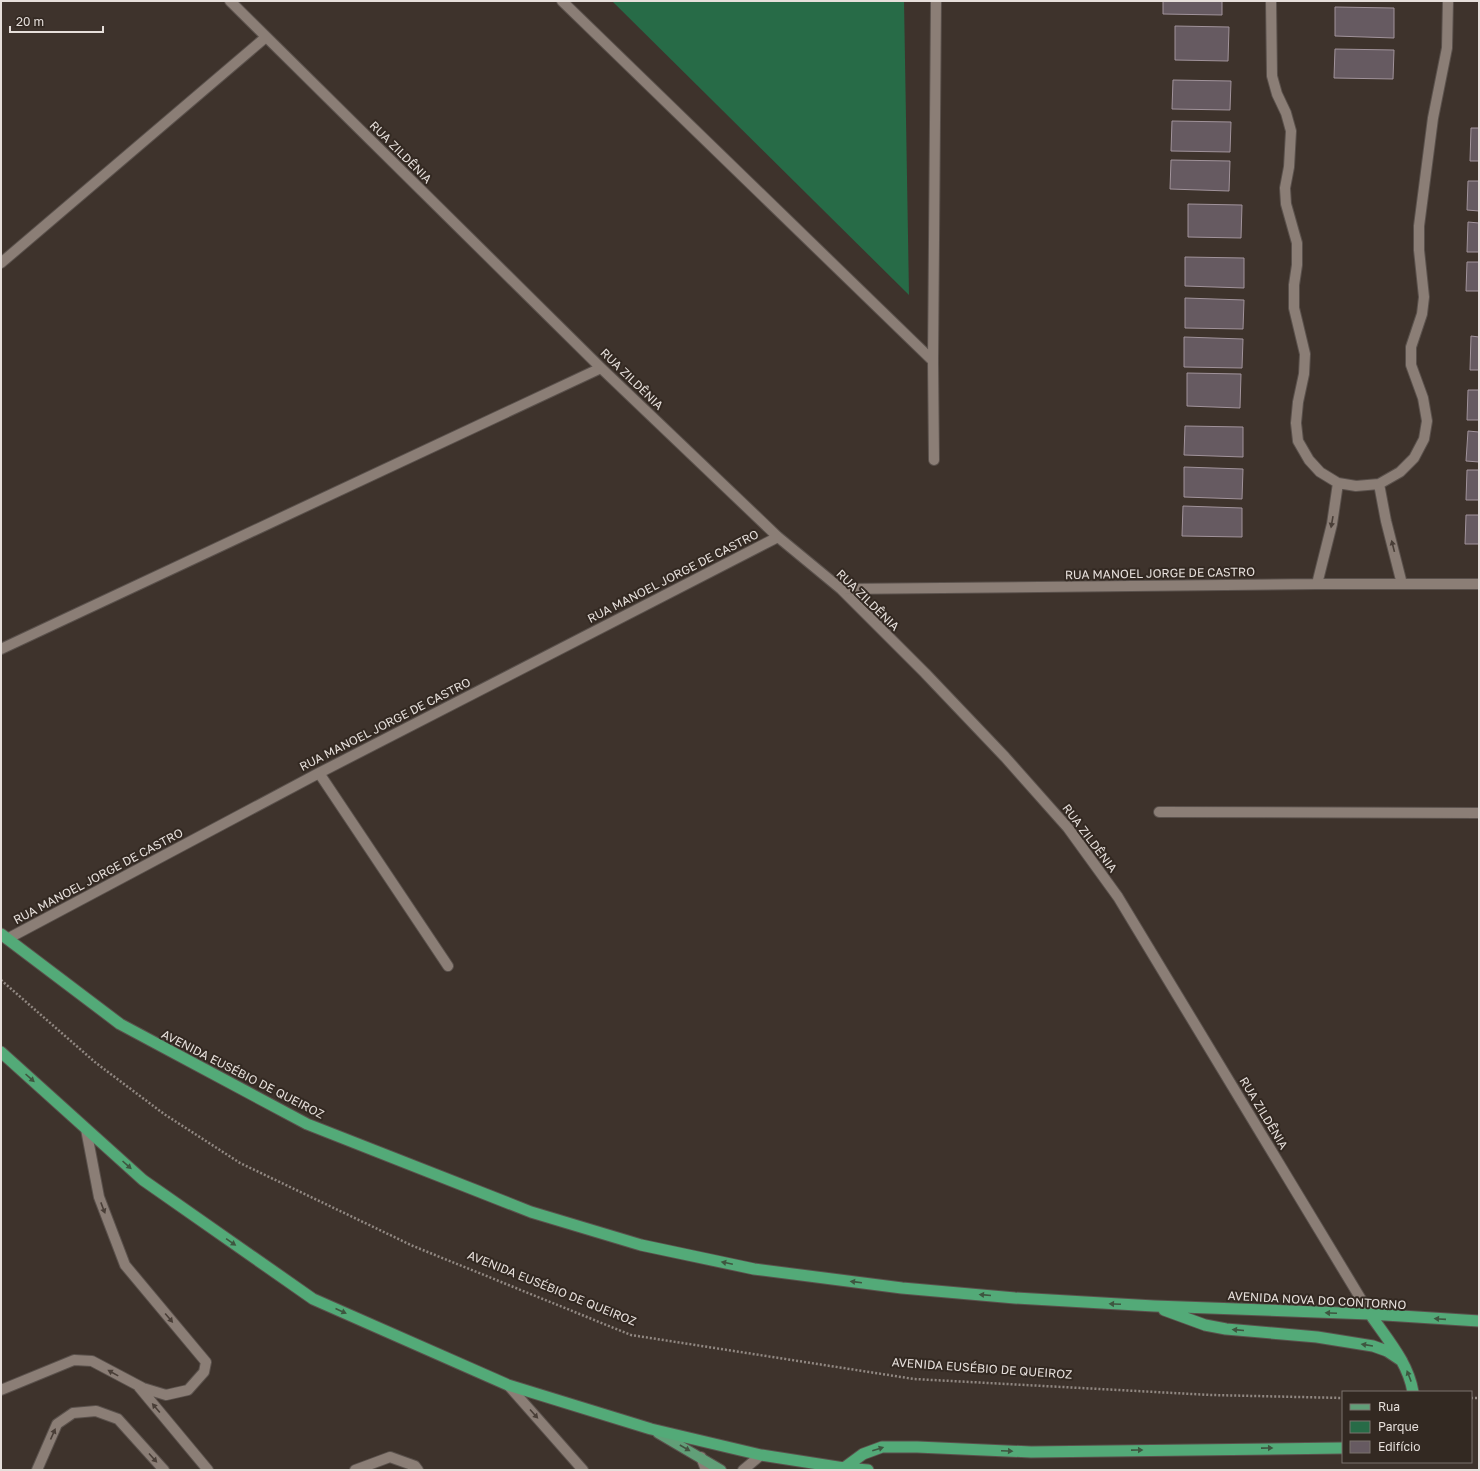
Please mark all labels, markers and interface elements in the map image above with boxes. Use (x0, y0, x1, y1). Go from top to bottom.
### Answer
scale bar (10, 8, 103, 34)
text: 20 m (16, 14, 44, 29)
street label: RUA ZILDÊNIA (367, 118, 435, 186)
street label: RUA ZILDÊNIA (597, 345, 667, 413)
one-way arrow (1329, 515, 1335, 528)
street label: RUA MANOEL JORGE DE CASTRO (585, 526, 761, 626)
one-way arrow (1389, 540, 1395, 553)
street label: RUA MANOEL JORGE DE CASTRO (1065, 564, 1255, 582)
street label: RUA ZILDÊNIA (833, 566, 903, 634)
street label: RUA MANOEL JORGE DE CASTRO (297, 674, 473, 774)
street label: RUA ZILDÊNIA (1059, 801, 1121, 875)
street label: RUA MANOEL JORGE DE CASTRO (11, 825, 186, 927)
street label: AVENIDA EUSÉBIO DE QUEIROZ (159, 1026, 327, 1122)
one-way arrow (25, 1073, 35, 1083)
street label: RUA ZILDÊNIA (1236, 1074, 1292, 1152)
one-way arrow (122, 1160, 131, 1169)
one-way arrow (100, 1202, 106, 1214)
one-way arrow (226, 1238, 237, 1246)
street label: AVENIDA EUSÉBIO DE QUEIROZ (465, 1247, 639, 1329)
one-way arrow (721, 1260, 734, 1266)
one-way arrow (850, 1279, 862, 1285)
street label: AVENIDA NOVA DO CONTORNO (1227, 1288, 1407, 1312)
one-way arrow (979, 1292, 991, 1299)
one-way arrow (1109, 1300, 1121, 1307)
one-way arrow (335, 1309, 347, 1315)
one-way arrow (1325, 1309, 1337, 1316)
one-way arrow (164, 1312, 173, 1323)
one-way arrow (1434, 1315, 1446, 1322)
one-way arrow (1232, 1326, 1244, 1333)
one-way arrow (1361, 1342, 1373, 1348)
street label: AVENIDA EUSÉBIO DE QUEIROZ (891, 1354, 1073, 1382)
one-way arrow (107, 1369, 119, 1376)
one-way arrow (1405, 1369, 1411, 1381)
legend (1342, 1391, 1472, 1463)
text: Rua (1378, 1399, 1400, 1414)
one-way arrow (152, 1403, 161, 1413)
one-way arrow (529, 1409, 539, 1419)
text: Parque (1378, 1419, 1419, 1434)
one-way arrow (50, 1429, 56, 1440)
text: Edifício (1378, 1439, 1420, 1454)
one-way arrow (679, 1445, 691, 1452)
one-way arrow (1261, 1445, 1274, 1451)
one-way arrow (872, 1446, 884, 1452)
one-way arrow (1131, 1447, 1143, 1454)
one-way arrow (1001, 1448, 1014, 1454)
one-way arrow (149, 1453, 158, 1463)

